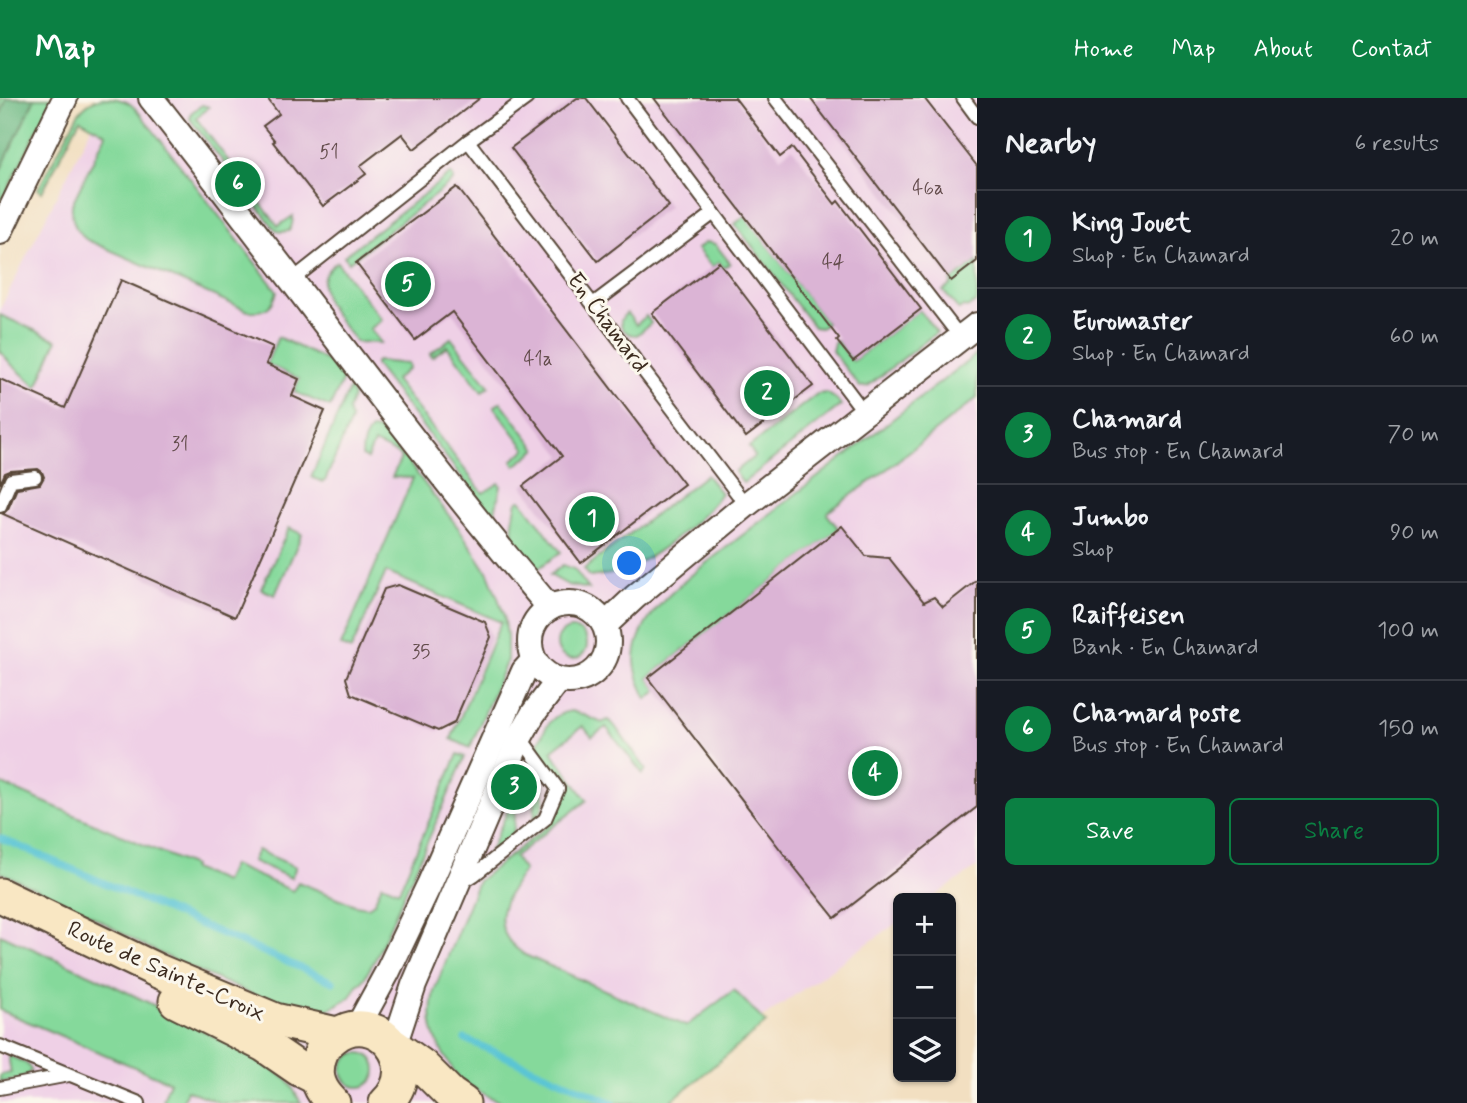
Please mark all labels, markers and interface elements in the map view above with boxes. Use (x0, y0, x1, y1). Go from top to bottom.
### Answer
text: Map (35, 27, 95, 71)
text: Home (1074, 34, 1134, 65)
text: Map (1172, 34, 1216, 65)
text: About (1254, 34, 1313, 65)
text: Contact (1351, 34, 1432, 65)
text: Nearby (1005, 124, 1096, 163)
text: 6 results (1355, 129, 1439, 159)
house number: 51 (319, 140, 339, 165)
pin: 6 (215, 158, 261, 210)
house number: 46a (912, 176, 944, 201)
text: King Jouet (1072, 207, 1191, 241)
text: 1 (1023, 224, 1033, 254)
text: 20 m (1390, 224, 1439, 254)
text: Shop · En Chamard (1072, 241, 1250, 271)
house number: 44 (822, 250, 844, 275)
pin: 5 (385, 258, 431, 310)
street label: En Chamard (560, 267, 654, 379)
text: Euromaster (1072, 305, 1193, 339)
text: 2 (1022, 322, 1034, 352)
text: 60 m (1390, 322, 1439, 352)
text: Shop · En Chamard (1072, 339, 1250, 369)
house number: 41a (524, 347, 553, 372)
pin: 2 (744, 367, 790, 419)
text: Chamard (1072, 403, 1182, 437)
text: 3 (1023, 420, 1033, 450)
text: 70 m (1387, 420, 1439, 450)
house number: 31 (172, 432, 188, 457)
text: Bus stop · En Chamard (1072, 437, 1284, 467)
pin: 1 (569, 493, 615, 545)
text: Jumbo (1072, 501, 1148, 535)
text: 4 (1021, 518, 1035, 548)
text: 90 m (1390, 518, 1439, 548)
text: Shop (1072, 535, 1114, 565)
your location (612, 546, 646, 580)
text: Raiffeisen (1072, 599, 1185, 633)
text: 5 (1021, 616, 1035, 646)
text: 100 m (1377, 616, 1439, 646)
text: Bank · En Chamard (1072, 633, 1258, 663)
house number: 35 (412, 640, 430, 665)
text: Chamard poste (1072, 697, 1241, 731)
text: 6 (1022, 714, 1034, 744)
text: 150 m (1378, 714, 1439, 744)
text: Bus stop · En Chamard (1072, 731, 1284, 761)
pin: 4 (852, 747, 898, 799)
pin: 3 (491, 761, 537, 813)
button: Save (1005, 798, 1215, 865)
button: Share (1229, 798, 1439, 865)
map controls (893, 893, 956, 1082)
button: + (893, 893, 956, 956)
street label: Route de Sainte-Croix (62, 915, 270, 1029)
button: − (893, 956, 956, 1019)
button: layers (893, 1019, 956, 1082)

